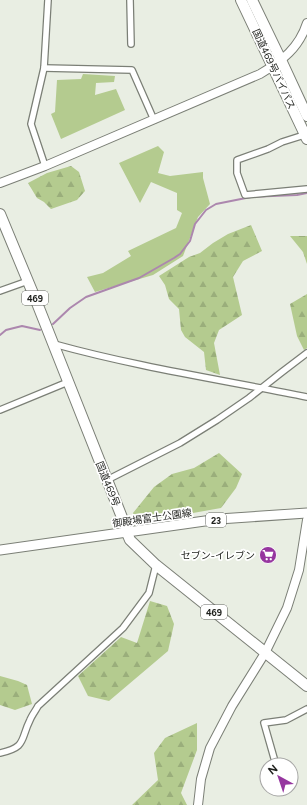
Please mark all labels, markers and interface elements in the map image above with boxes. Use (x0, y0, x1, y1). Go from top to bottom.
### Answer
street label: 国道469号バイパス (250, 27, 298, 111)
road number: 469 (22, 291, 48, 305)
street label: 国道469号 (93, 460, 123, 508)
street label: 御殿場富士公園線 (111, 506, 193, 530)
road number: 23 (206, 513, 226, 527)
supermarket icon: セブン-イレブン (258, 545, 278, 565)
place label: セブン-イレブン (181, 549, 255, 562)
road number: 469 (201, 605, 227, 619)
north arrow (259, 757, 299, 797)
text: N (265, 762, 280, 777)

